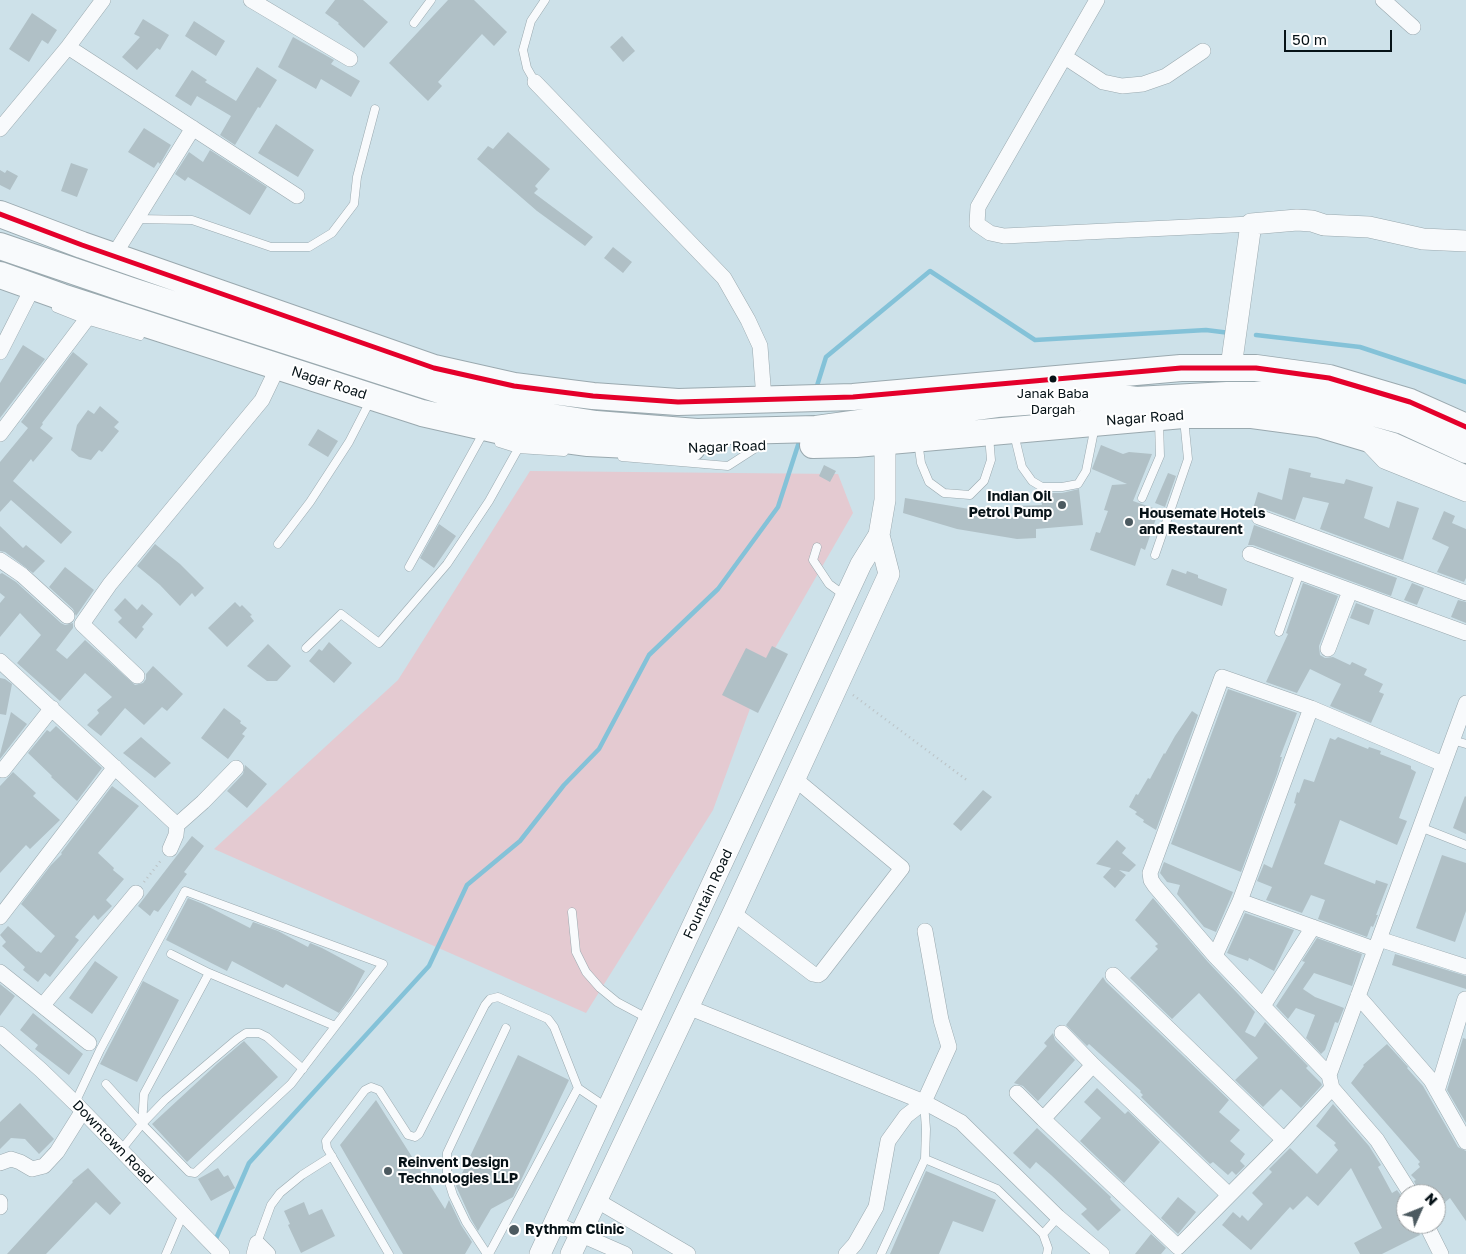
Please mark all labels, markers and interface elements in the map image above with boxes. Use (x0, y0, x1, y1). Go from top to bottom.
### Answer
scale bar (1286, 20, 1394, 52)
text: 50 m (1292, 30, 1327, 48)
street label: Nagar Road (289, 363, 369, 403)
marker: Janak Baba Dargah (1048, 374, 1058, 384)
place label: Janak Baba Dargah (1017, 386, 1089, 417)
street label: Nagar Road (1105, 407, 1185, 429)
street label: Nagar Road (688, 437, 766, 457)
place label: Indian Oil Petrol Pump (969, 489, 1052, 522)
marker: Indian Oil Petrol Pump (1056, 499, 1068, 511)
place label: Housemate Hotels and Restaurent (1139, 506, 1266, 538)
marker: Housemate Hotels and Restaurent (1123, 516, 1135, 528)
street label: Fountain Road (680, 846, 736, 942)
street label: Downtown Road (69, 1097, 157, 1187)
place label: Reinvent Design Technologies LLP (398, 1155, 518, 1188)
marker: Reinvent Design Technologies LLP (382, 1165, 394, 1177)
north arrow (1396, 1184, 1446, 1234)
text: N (1422, 1189, 1441, 1209)
place label: Rythmm Clinic (525, 1222, 624, 1238)
marker: Rythmm Clinic (507, 1223, 521, 1237)

